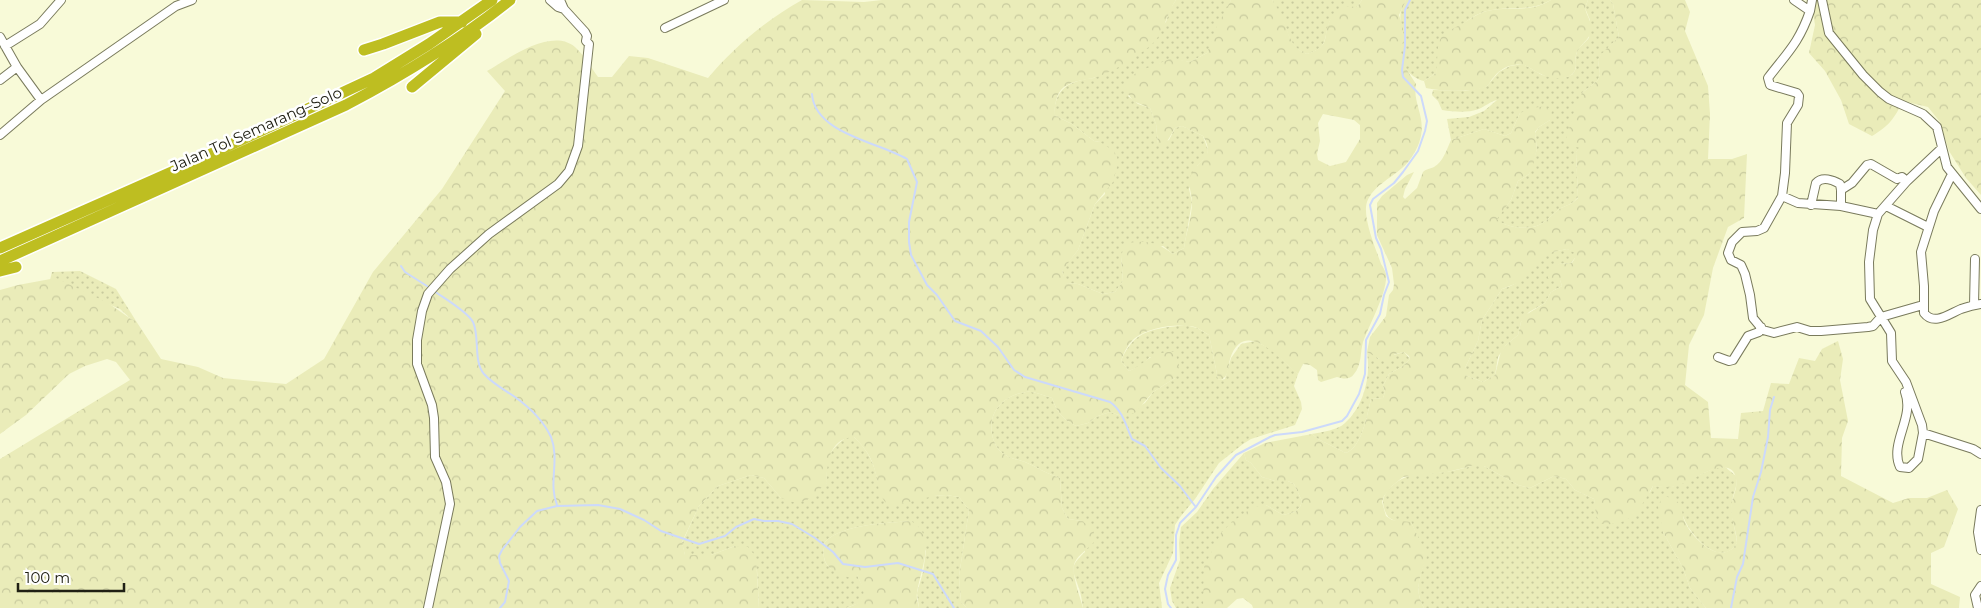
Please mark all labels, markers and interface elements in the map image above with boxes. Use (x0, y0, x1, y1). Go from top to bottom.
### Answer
street label: Jalan Tol Semarang–Solo (166, 83, 345, 176)
scale bar (18, 560, 124, 592)
text: 100 m (25, 568, 70, 587)

